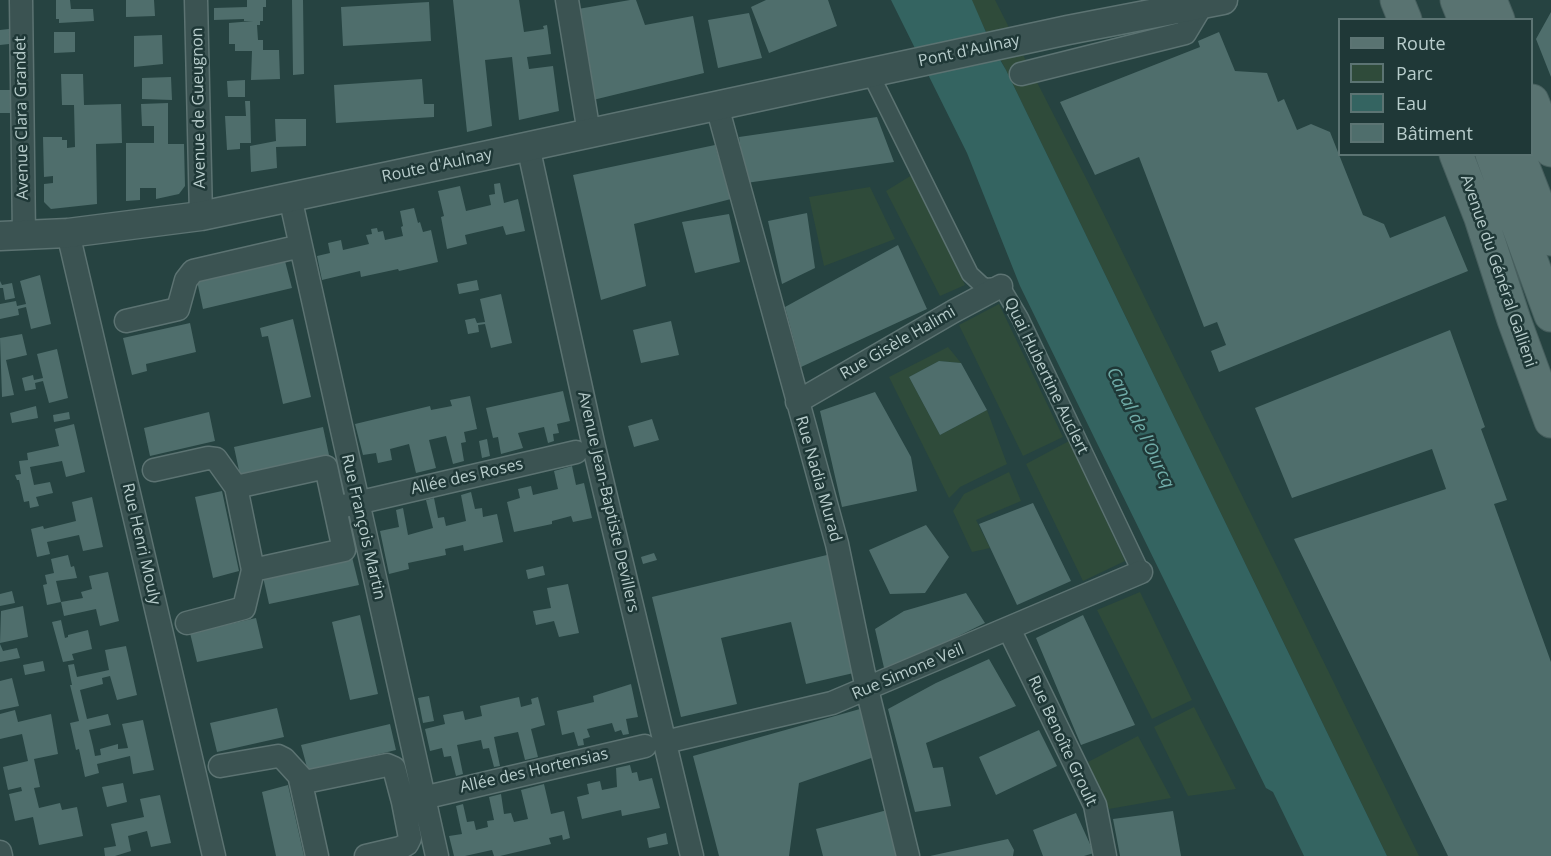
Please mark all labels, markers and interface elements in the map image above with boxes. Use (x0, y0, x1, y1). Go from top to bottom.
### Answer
legend (1338, 18, 1533, 156)
street label: Avenue de Gueugnon (188, 27, 210, 189)
street label: Pont d'Aulnay (917, 31, 1021, 71)
text: Route (1396, 31, 1446, 55)
street label: Avenue Clara Grandet (11, 36, 33, 200)
text: Parc (1396, 61, 1433, 85)
text: Eau (1396, 91, 1427, 115)
text: Bâtiment (1396, 121, 1473, 145)
street label: Route d'Aulnay (380, 145, 494, 187)
street label: Avenue du Général Gallieni (1456, 172, 1540, 370)
street label: Quai Hubertine Auclert (1000, 295, 1092, 457)
street label: Rue Gisèle Halimi (837, 302, 959, 384)
water label: Canal de l'Ourcq (1101, 364, 1179, 492)
street label: Avenue Jean-Baptiste Devillers (573, 390, 643, 614)
street label: Rue Nadia Murad (791, 414, 845, 544)
street label: Rue François Martin (337, 452, 389, 602)
street label: Allée des Roses (409, 455, 525, 499)
street label: Rue Henri Mouly (118, 481, 164, 607)
street label: Rue Simone Veil (849, 640, 967, 704)
street label: Rue Benoîte Groult (1023, 673, 1101, 809)
street label: Allée des Hortensias (458, 745, 610, 797)

